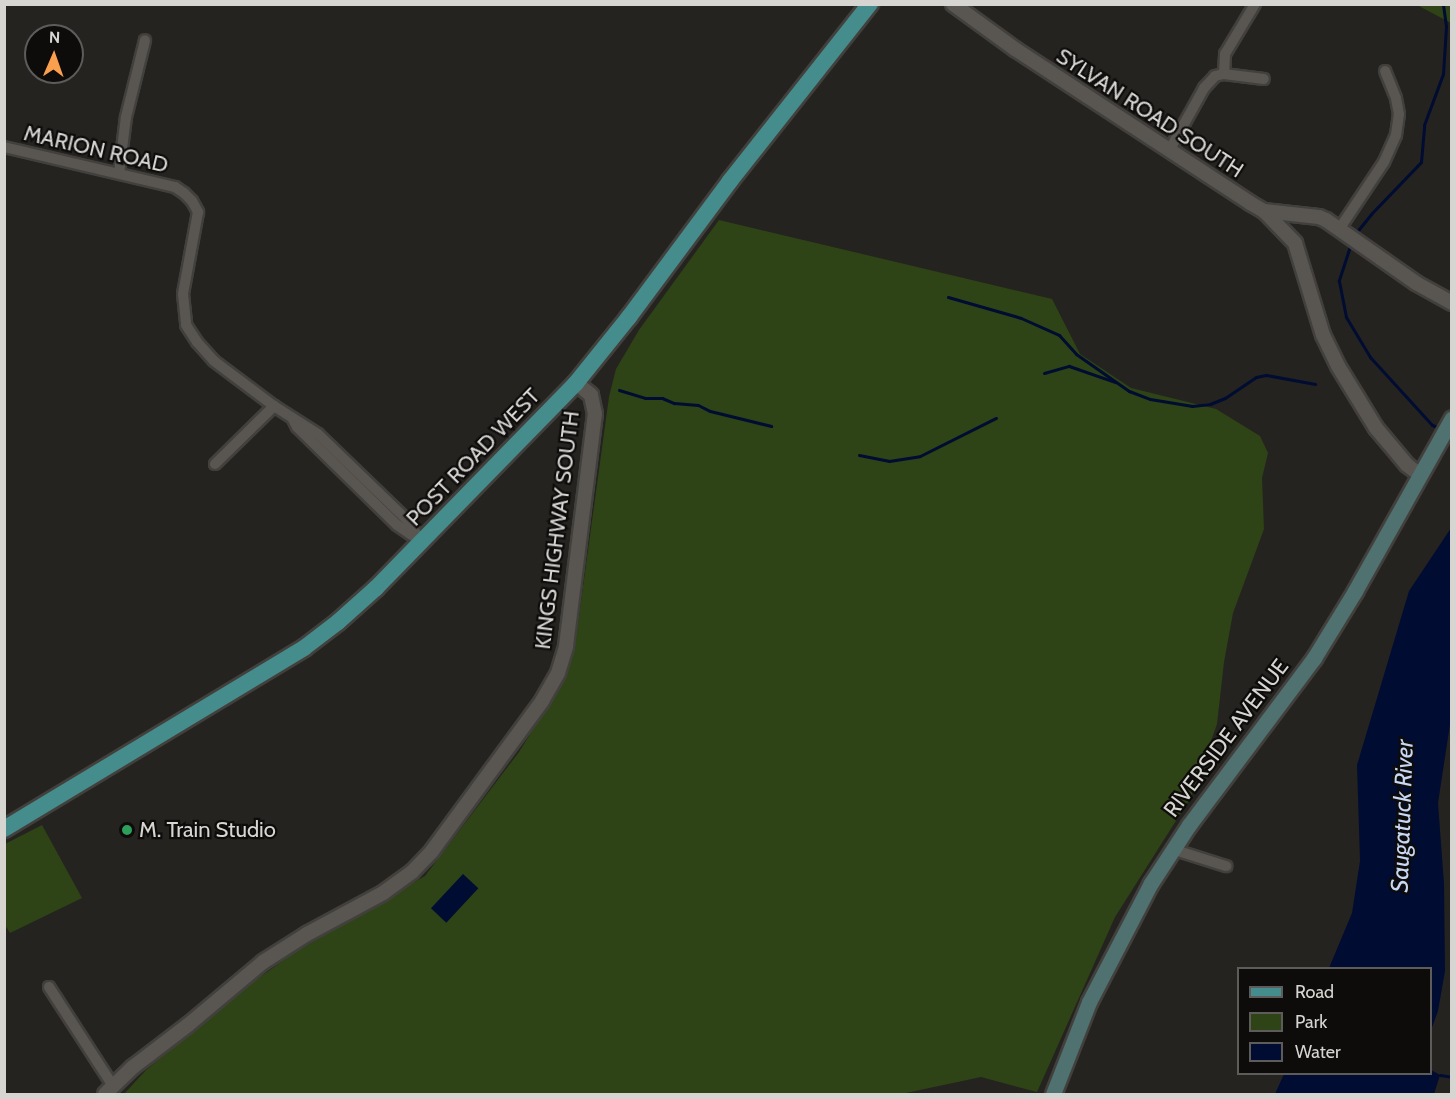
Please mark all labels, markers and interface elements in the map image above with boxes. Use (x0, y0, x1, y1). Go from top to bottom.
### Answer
north arrow (24, 24, 84, 84)
text: N (49, 28, 61, 47)
street label: SYLVAN ROAD SOUTH (1051, 43, 1249, 183)
street label: MARION ROAD (21, 120, 171, 178)
street label: POST ROAD WEST (401, 383, 545, 531)
street label: KINGS HIGHWAY SOUTH (529, 409, 585, 651)
street label: RIVERSIDE AVENUE (1158, 654, 1294, 822)
water label: Saugatuck River (1385, 739, 1419, 893)
place label: M. Train Studio (139, 817, 276, 843)
marker: M. Train Studio (120, 823, 134, 837)
legend (1237, 967, 1432, 1075)
text: Road (1295, 981, 1334, 1003)
text: Park (1295, 1011, 1327, 1033)
text: Water (1295, 1041, 1341, 1063)

